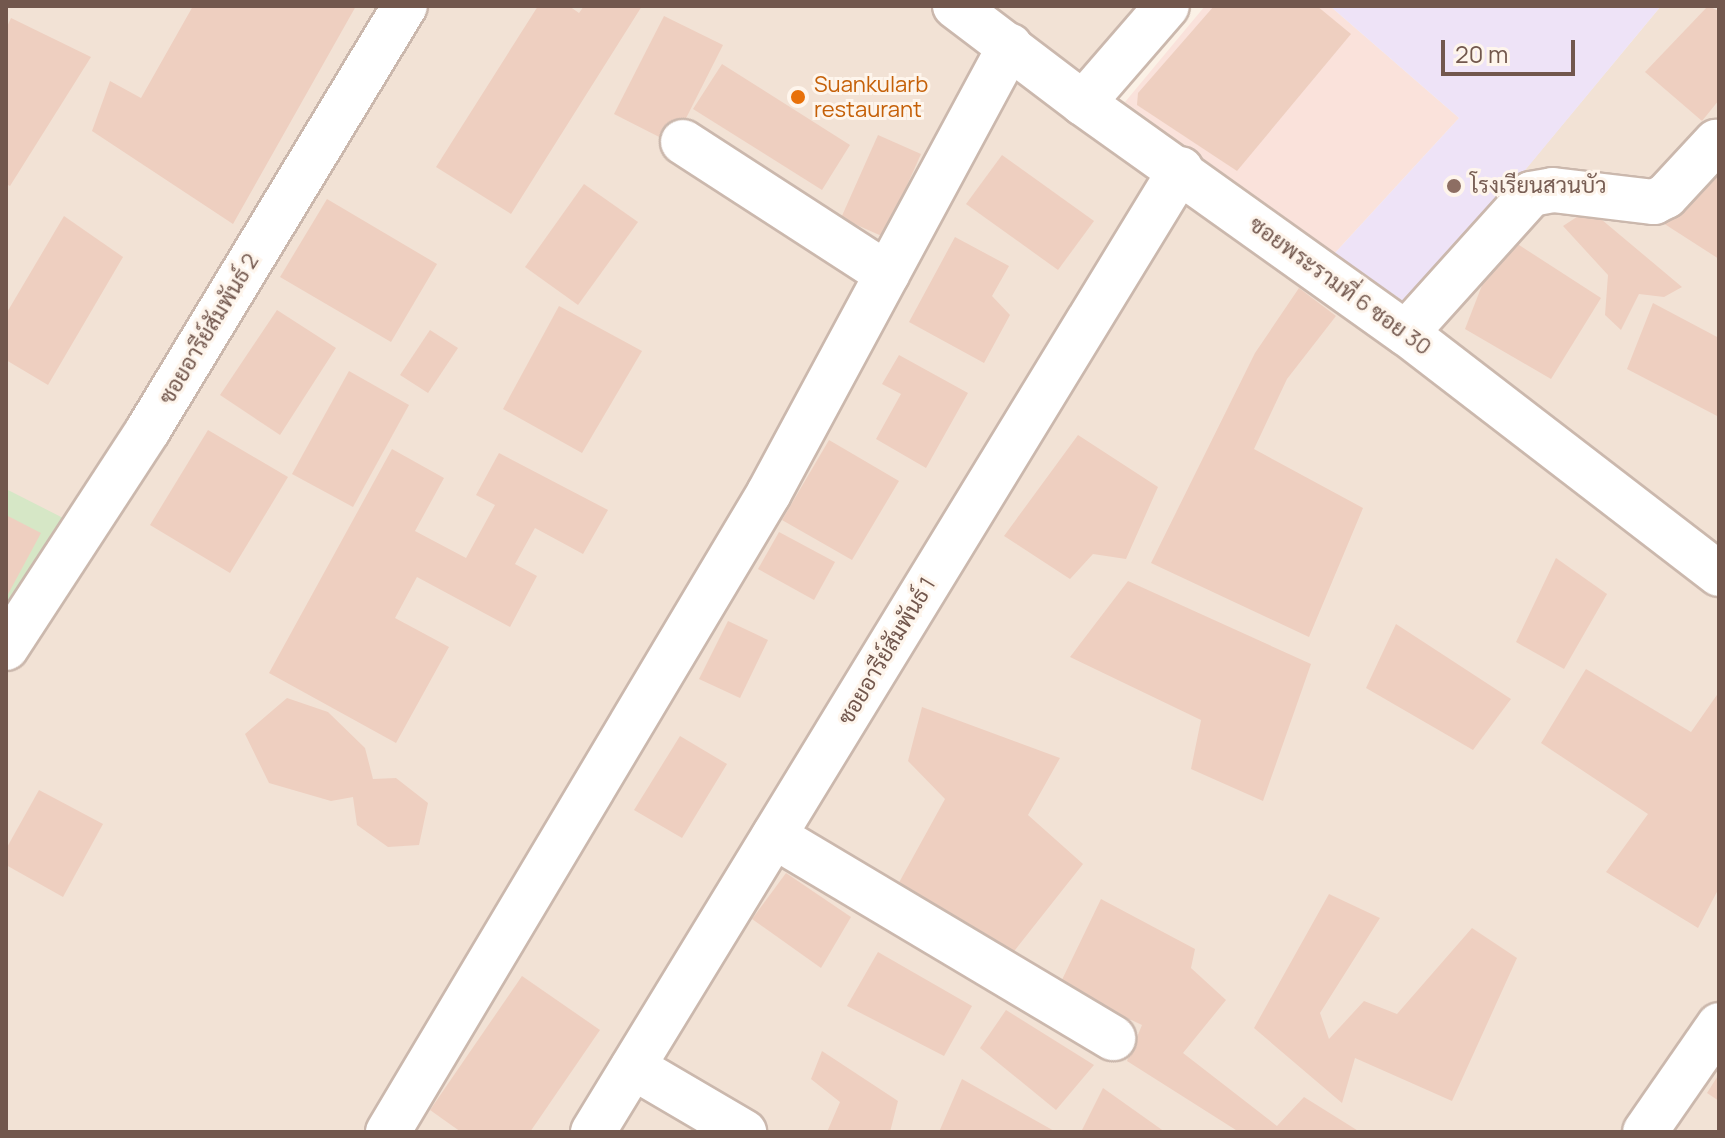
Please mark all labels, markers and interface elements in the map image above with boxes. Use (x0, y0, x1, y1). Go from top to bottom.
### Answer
scale bar (1445, 24, 1579, 74)
text: 20 m (1455, 37, 1508, 70)
place label: Suankularb restaurant (814, 71, 928, 122)
marker: Suankularb restaurant (789, 88, 807, 106)
place label: โรงเรียนสวนบัว (1470, 173, 1607, 199)
marker: โรงเรียนสวนบัว (1445, 177, 1463, 195)
street label: ซอยพระรามที่ 6 ซอย 30 (1244, 211, 1436, 361)
street label: ซอยอารีย์สัมพันธ์ 2 (154, 249, 264, 409)
street label: ซอยอารีย์สัมพันธ์ 1 (833, 573, 941, 729)

